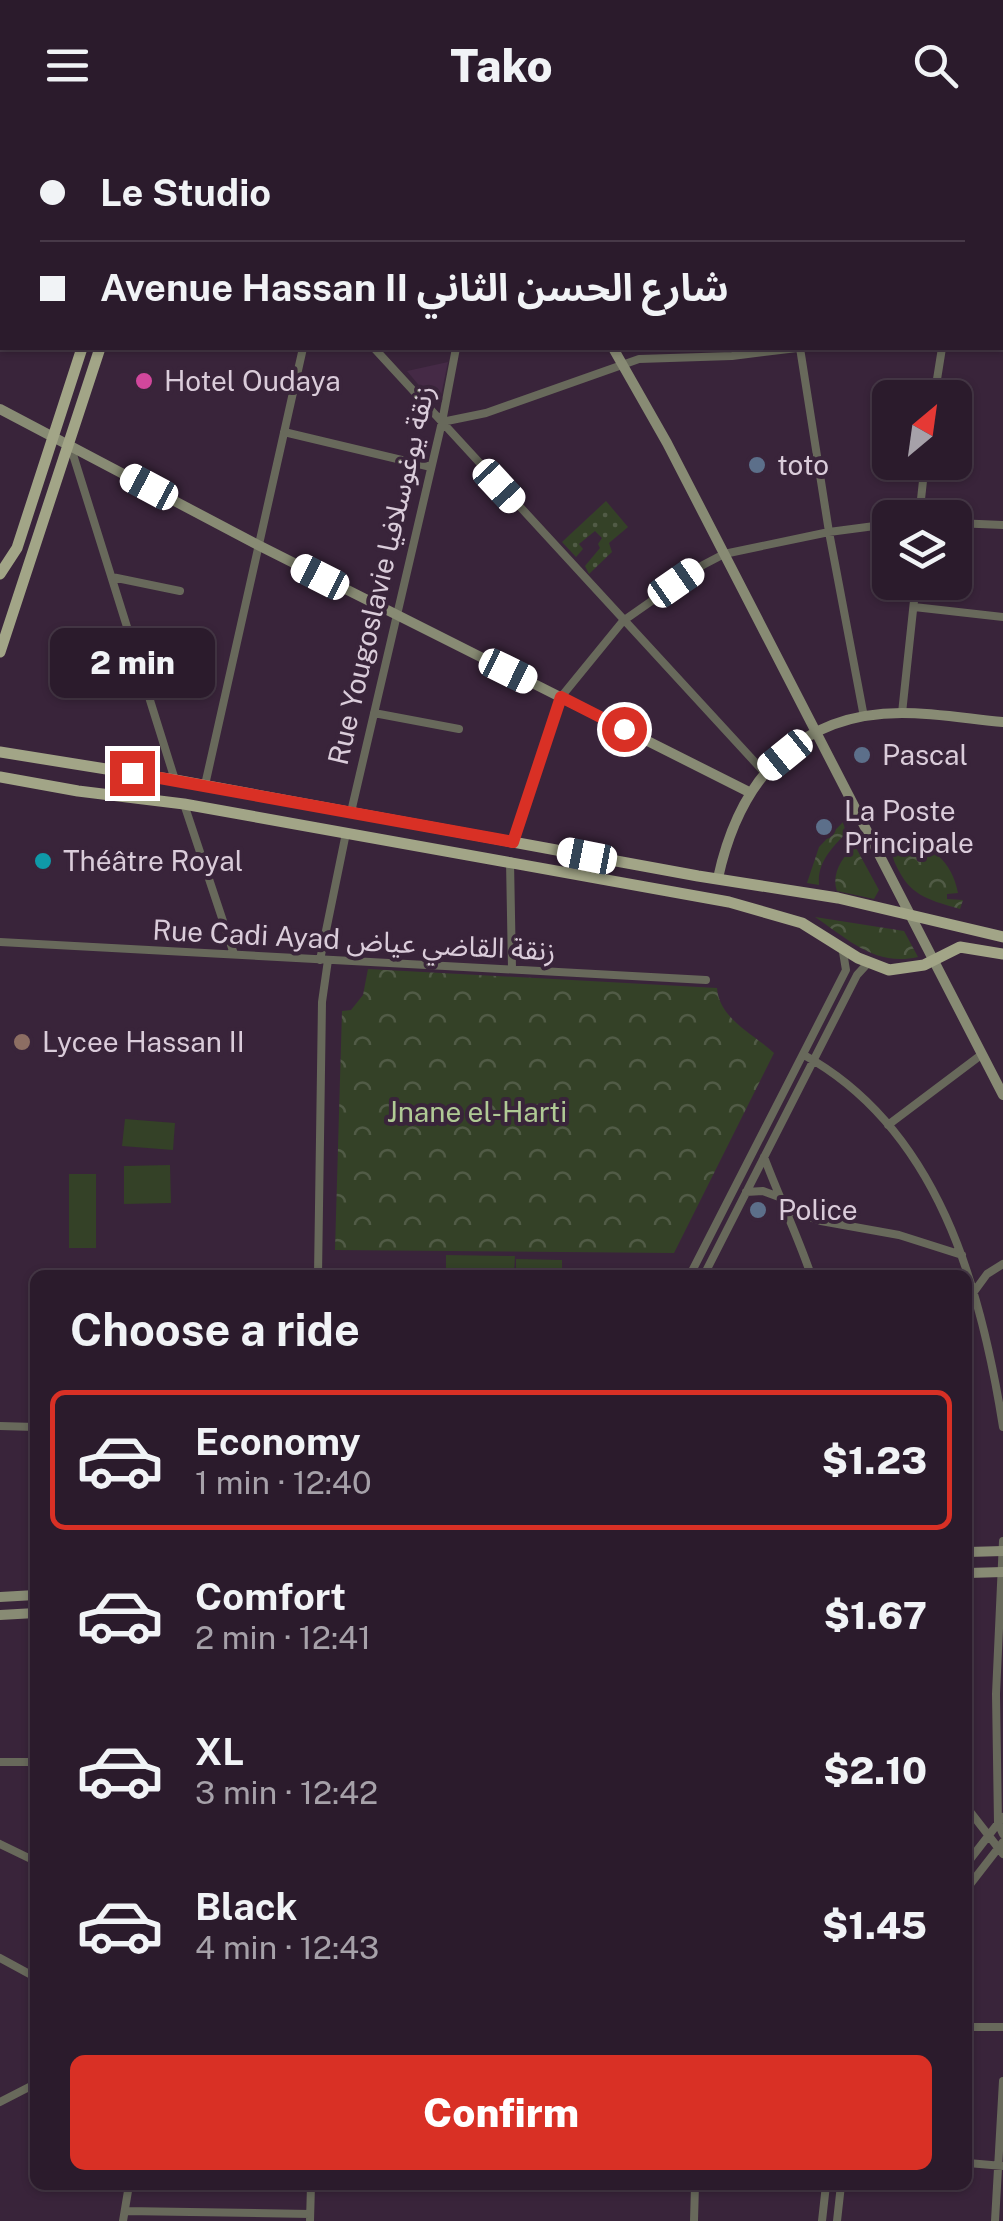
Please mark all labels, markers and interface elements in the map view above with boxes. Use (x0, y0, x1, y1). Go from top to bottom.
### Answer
icon: menu (40, 38, 95, 93)
icon: search (908, 38, 963, 93)
text: Tako (450, 39, 553, 92)
text: Le Studio (100, 170, 271, 215)
text: Avenue Hassan II شارع الحسن الثاني (100, 265, 729, 310)
place label: Hotel Oudaya (164, 364, 341, 397)
marker: Hotel Oudaya (133, 370, 155, 392)
north arrow (872, 380, 972, 480)
map controls (872, 380, 972, 600)
street label: Rue Yougoslavie زنقة يوغوسلافيا (321, 382, 441, 768)
place label: toto (777, 448, 829, 481)
car (468, 454, 530, 518)
marker: toto (746, 454, 768, 476)
car (115, 460, 183, 514)
button: layers (872, 500, 972, 600)
car (286, 550, 354, 604)
car (643, 554, 709, 612)
callout: 2 min (49, 628, 214, 698)
text: 2 min (90, 644, 175, 681)
car (474, 644, 542, 698)
route start (602, 707, 647, 752)
car (752, 724, 818, 786)
place label: Pascal (882, 738, 968, 771)
marker: Pascal (851, 744, 873, 766)
route end (110, 751, 155, 796)
place label: La Poste Principale (844, 794, 974, 859)
marker: La Poste Principale (813, 816, 835, 838)
car (555, 836, 619, 876)
place label: Théâtre Royal (63, 844, 243, 877)
marker: Théâtre Royal (32, 850, 54, 872)
street label: Rue Cadi Ayad زنقة القاضي عياض (151, 912, 556, 972)
place label: Lycee Hassan II (42, 1025, 245, 1058)
marker: Lycee Hassan II (11, 1031, 33, 1053)
park label: Jnane el-Harti (387, 1095, 567, 1128)
place label: Police (778, 1193, 858, 1226)
marker: Police (747, 1199, 769, 1221)
text: Choose a ride (70, 1303, 360, 1356)
icon: car (75, 1415, 165, 1505)
text: Economy (195, 1419, 361, 1464)
text: $1.23 (822, 1438, 927, 1483)
text: 1 min · 12:40 (195, 1464, 372, 1501)
icon: car (75, 1570, 165, 1660)
text: Comfort (195, 1574, 346, 1619)
text: $1.67 (824, 1593, 927, 1638)
text: 2 min · 12:41 (195, 1619, 371, 1656)
icon: car (75, 1725, 165, 1815)
text: XL (195, 1729, 244, 1774)
text: $2.10 (823, 1748, 927, 1793)
text: 3 min · 12:42 (195, 1774, 378, 1811)
icon: car (75, 1880, 165, 1970)
text: Black (195, 1884, 298, 1929)
text: $1.45 (822, 1903, 927, 1948)
text: 4 min · 12:43 (195, 1929, 379, 1966)
button: Confirm (70, 2055, 932, 2170)

